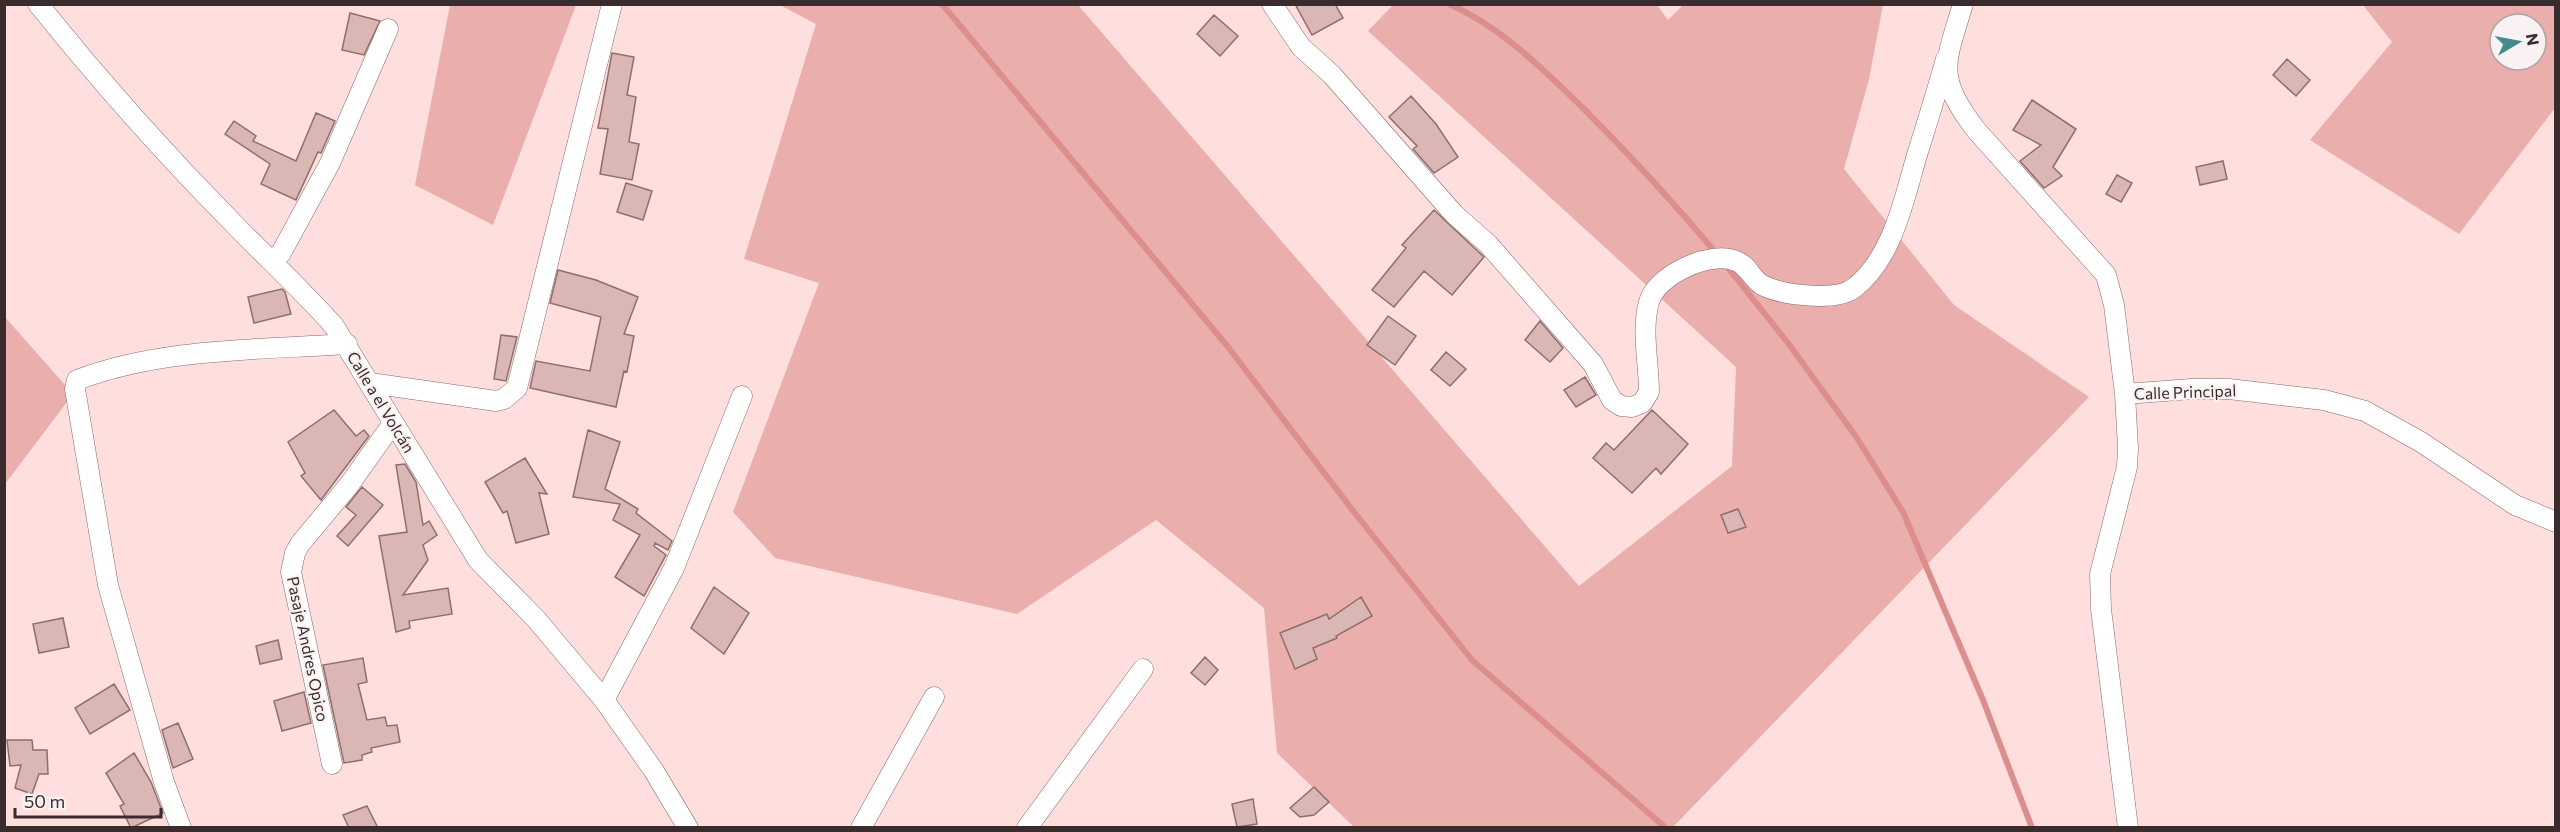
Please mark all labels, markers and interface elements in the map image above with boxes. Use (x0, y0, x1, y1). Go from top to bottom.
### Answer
north arrow (2488, 12, 2548, 72)
text: N (2523, 32, 2544, 47)
street label: Calle a el Volcán (344, 348, 419, 456)
street label: Calle Principal (2133, 380, 2237, 403)
street label: Pasaje Andres Opico (284, 574, 333, 723)
scale bar (15, 781, 160, 819)
text: 50 m (24, 790, 65, 812)

